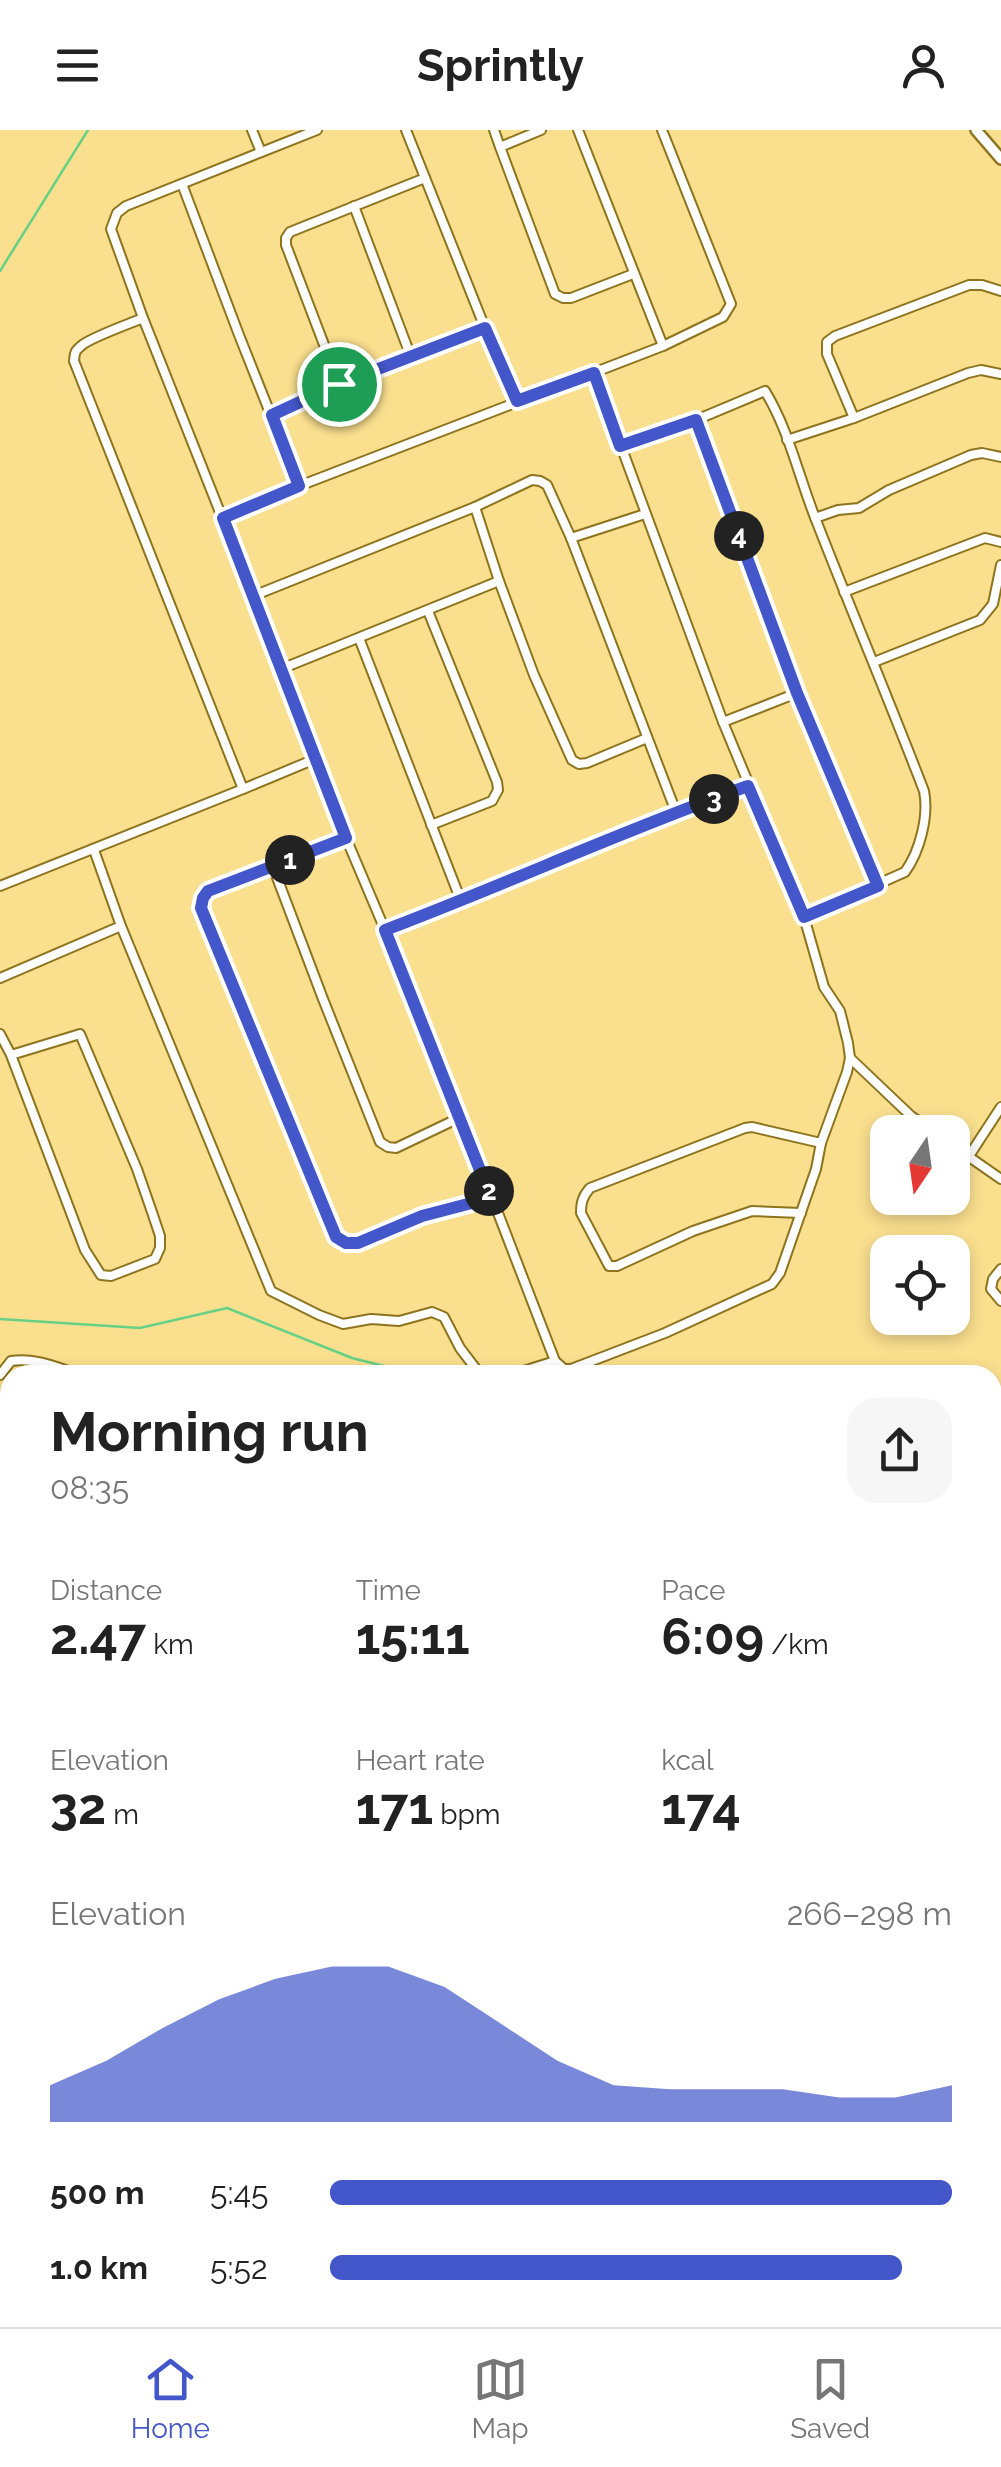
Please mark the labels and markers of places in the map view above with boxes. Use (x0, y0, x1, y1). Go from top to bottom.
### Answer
pin (297, 342, 382, 427)
pin: 4 (714, 511, 764, 561)
pin: 3 (689, 774, 739, 824)
pin: 1 (265, 835, 315, 885)
pin: 2 (464, 1166, 514, 1216)

